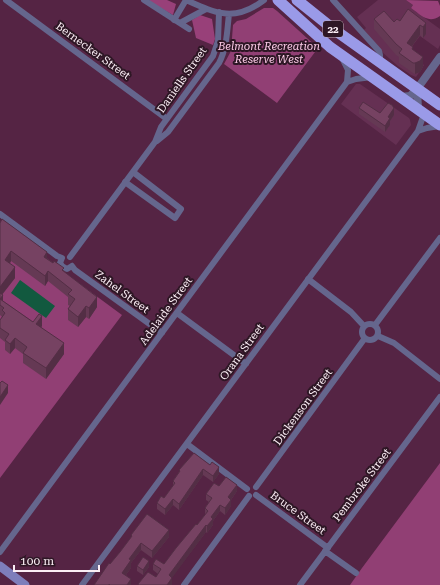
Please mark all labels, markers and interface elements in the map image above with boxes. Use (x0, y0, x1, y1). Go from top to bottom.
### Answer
street label: Bernecker Street (53, 20, 133, 82)
road number: 22 (323, 21, 343, 37)
park label: Belmont Recreation Reserve West (217, 40, 320, 66)
street label: Daniells Street (154, 45, 210, 115)
street label: Zahel Street (92, 268, 152, 316)
street label: Adelaide Street (137, 274, 195, 348)
street label: Orana Street (217, 321, 267, 383)
street label: Dickenson Street (271, 366, 335, 448)
street label: Pembroke Street (330, 446, 394, 524)
street label: Bruce Street (268, 489, 328, 537)
scale bar (14, 547, 99, 573)
text: 100 m (20, 554, 54, 568)

